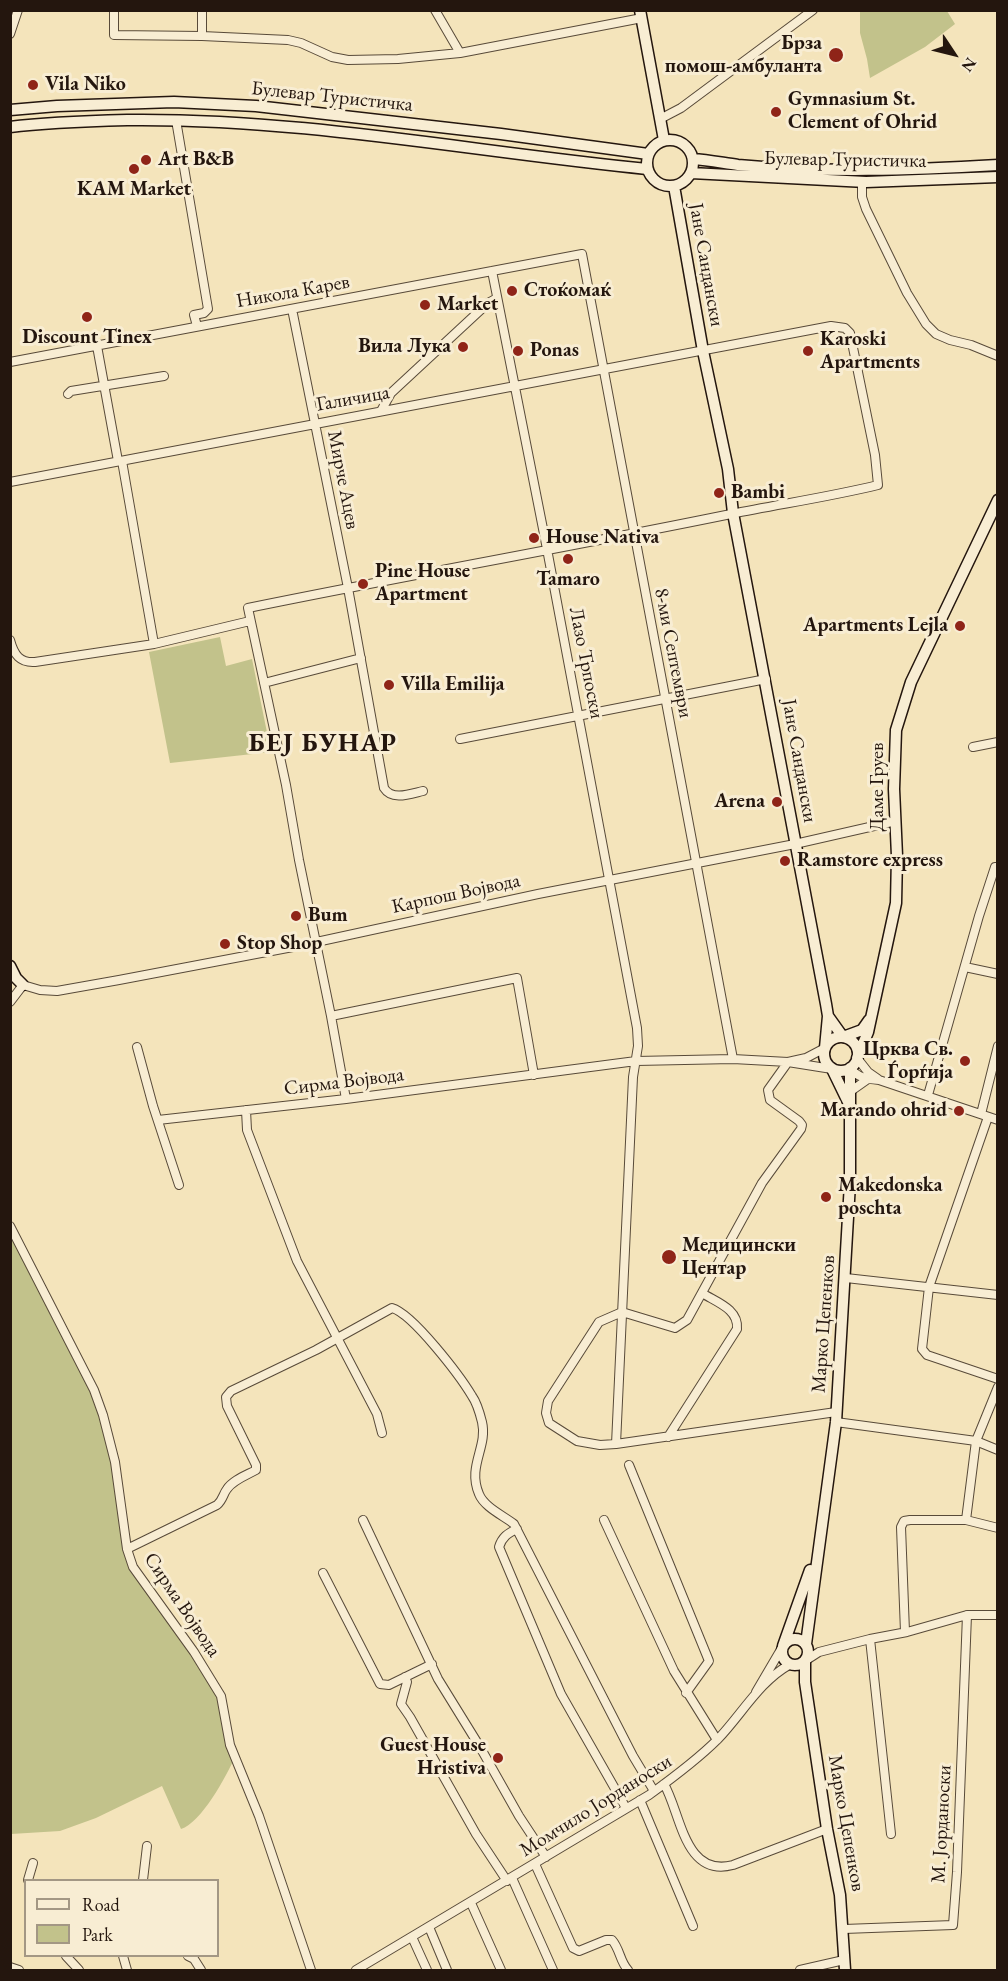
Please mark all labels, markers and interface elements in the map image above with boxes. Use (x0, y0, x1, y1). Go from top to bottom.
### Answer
north arrow (924, 24, 984, 84)
place label: Брза помош-амбуланта (665, 32, 822, 79)
marker: Брза помош-амбуланта (827, 46, 845, 64)
text: N (957, 53, 981, 76)
place label: Vila Niko (45, 73, 126, 97)
street label: Булевар Туристичка (250, 77, 414, 117)
marker: Vila Niko (26, 78, 40, 92)
place label: Gymnasium St. Clement of Ohrid (788, 88, 937, 135)
marker: Gymnasium St. Clement of Ohrid (769, 105, 783, 119)
street label: Булевар Туристичка (764, 147, 926, 173)
place label: Art B&B (158, 148, 234, 172)
marker: Art B&B (139, 153, 153, 167)
marker: KAM Market (127, 162, 141, 176)
place label: KAM Market (77, 178, 191, 202)
street label: Јане Сандански (683, 201, 729, 329)
street label: Никола Карев (234, 270, 352, 314)
place label: Стоќомаќ (524, 279, 611, 303)
marker: Стоќомаќ (505, 284, 519, 298)
place label: Market (437, 293, 498, 317)
marker: Market (418, 298, 432, 312)
marker: Discount Tinex (80, 310, 94, 324)
place label: Discount Tinex (22, 326, 152, 350)
place label: Karoski Apartments (820, 328, 920, 375)
place label: Вила Лука (358, 335, 451, 359)
place label: Ponas (530, 339, 579, 363)
marker: Вила Лука (456, 340, 470, 354)
marker: Ponas (511, 344, 525, 358)
marker: Karoski Apartments (801, 344, 815, 358)
street label: Галичица (314, 381, 392, 417)
street label: Мирче Ацев (322, 429, 364, 531)
place label: Bambi (731, 481, 785, 505)
marker: Bambi (712, 486, 726, 500)
place label: House Nativa (546, 526, 659, 550)
marker: House Nativa (527, 531, 541, 545)
marker: Tamaro (561, 552, 575, 566)
place label: Pine House Apartment (375, 560, 470, 607)
place label: Tamaro (536, 568, 600, 592)
marker: Pine House Apartment (356, 577, 370, 591)
street label: 8-ми Септември (649, 586, 697, 720)
street label: Лазо Трпоски (563, 605, 609, 721)
place label: Apartments Lejla (803, 614, 948, 638)
marker: Apartments Lejla (953, 619, 967, 633)
place label: Villa Emilija (401, 673, 505, 697)
marker: Villa Emilija (382, 678, 396, 692)
street label: Јане Сандански (776, 697, 822, 825)
district label: БЕЈ БУНАР (248, 728, 398, 760)
street label: Даме Груев (866, 742, 890, 832)
place label: Arena (714, 790, 765, 814)
marker: Arena (770, 795, 784, 809)
place label: Ramstore express (797, 849, 943, 873)
marker: Ramstore express (778, 854, 792, 868)
street label: Карпош Војвода (390, 869, 522, 919)
place label: Bum (308, 904, 348, 928)
marker: Bum (289, 909, 303, 923)
place label: Stop Shop (237, 932, 322, 956)
marker: Stop Shop (218, 937, 232, 951)
place label: Црква Св. Ѓoрѓијa (863, 1038, 953, 1085)
marker: Црква Св. Ѓoрѓијa (958, 1054, 972, 1068)
street label: Сирма Војвода (283, 1063, 405, 1101)
place label: Marando ohrid (820, 1099, 947, 1123)
marker: Marando ohrid (952, 1104, 966, 1118)
place label: Makedonska poschta (838, 1174, 943, 1221)
marker: Makedonska poschta (819, 1190, 833, 1204)
place label: Медицински Центар (682, 1234, 796, 1281)
marker: Медицински Центар (660, 1248, 678, 1266)
street label: Марко Цепенков (807, 1254, 841, 1394)
street label: Сирма Војвода (138, 1548, 226, 1662)
place label: Guest House Hristiva (380, 1734, 486, 1781)
street label: Момчило Јорданоски (516, 1750, 676, 1862)
marker: Guest House Hristiva (491, 1751, 505, 1765)
street label: Марко Цепенков (822, 1753, 870, 1893)
street label: М. Јорданоски (927, 1764, 957, 1884)
legend (24, 1879, 219, 1957)
text: Road (82, 1893, 120, 1916)
text: Park (82, 1923, 113, 1946)

